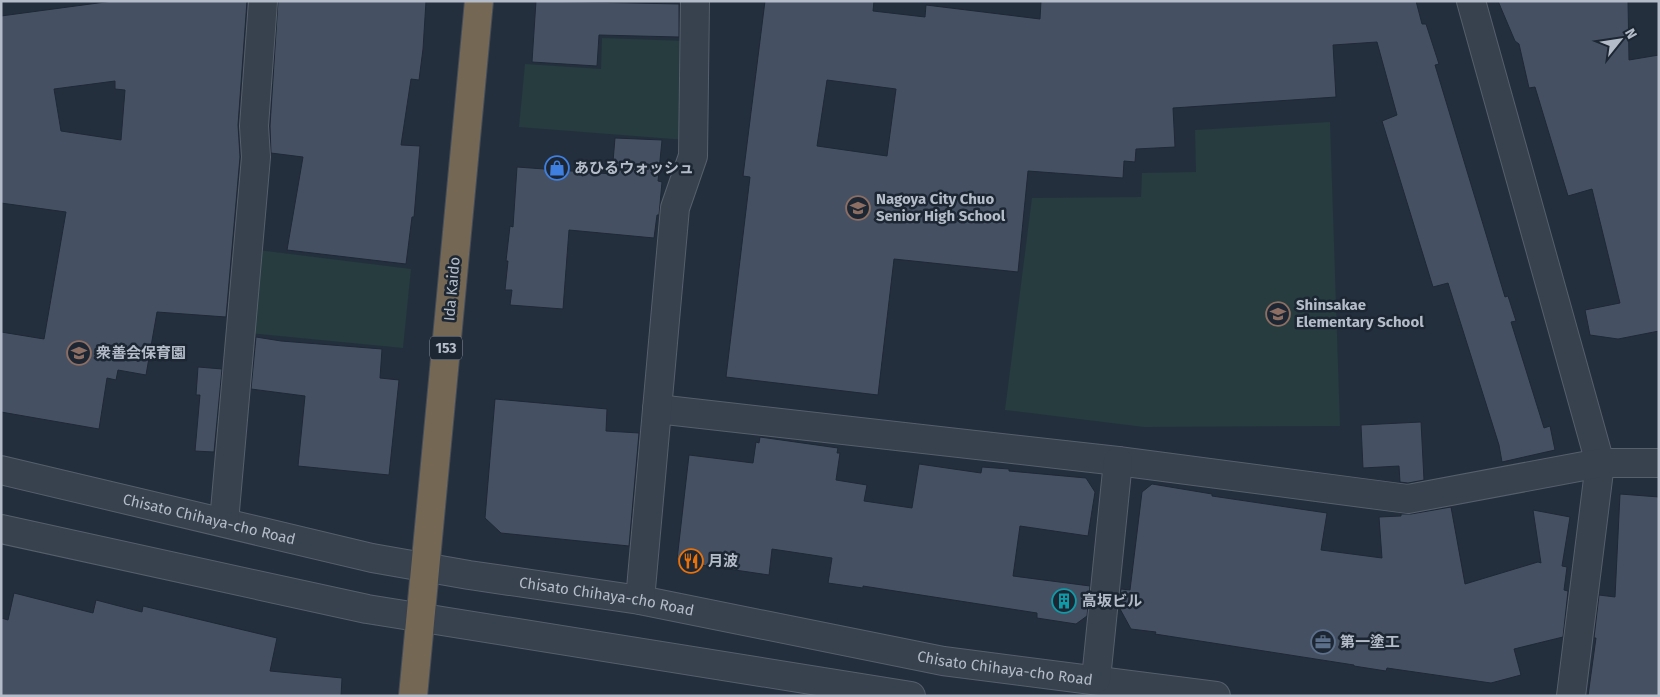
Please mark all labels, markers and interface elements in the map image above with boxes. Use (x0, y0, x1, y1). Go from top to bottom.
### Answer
north arrow (1595, 15, 1645, 65)
text: N (1621, 25, 1641, 42)
shop icon: あひるウォッシュ (544, 155, 570, 181)
place label: あひるウォッシュ (574, 159, 694, 177)
place label: Nagoya City Chuo Senior High School (876, 190, 1006, 225)
school or university icon: Nagoya City Chuo Senior High School (845, 195, 871, 221)
street label: Ida Kaido (440, 256, 464, 322)
place label: Shinsakae Elementary School (1296, 296, 1424, 331)
school or university icon: Shinsakae Elementary School (1265, 301, 1291, 327)
road number: 153 (430, 336, 462, 359)
school or university icon: 衆善会保育園 (66, 340, 92, 366)
place label: 衆善会保育園 (96, 344, 186, 362)
street label: Chisato Chihaya-cho Road (121, 490, 297, 549)
restaurant icon: 月波 (678, 548, 704, 574)
place label: 月波 (708, 552, 738, 570)
street label: Chisato Chihaya-cho Road (518, 573, 696, 620)
building icon: 高坂ビル (1051, 588, 1077, 614)
place label: 高坂ビル (1082, 592, 1142, 610)
office icon: 第一塗工 (1310, 629, 1336, 655)
place label: 第一塗工 (1340, 633, 1400, 651)
street label: Chisato Chihaya-cho Road (916, 647, 1094, 689)

